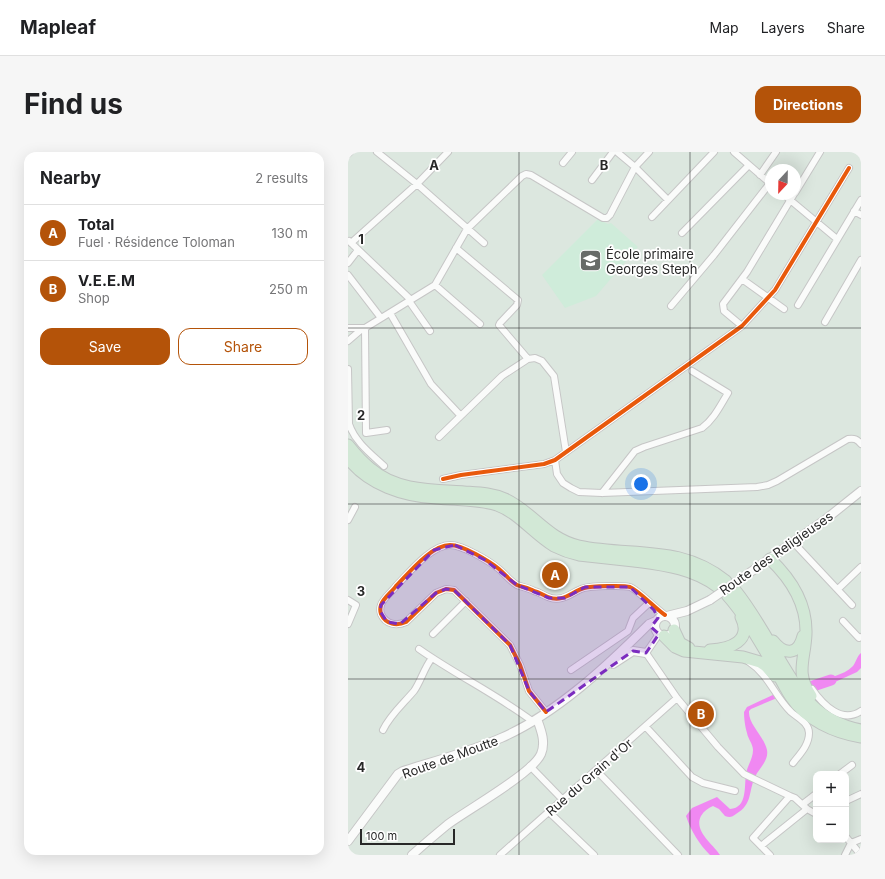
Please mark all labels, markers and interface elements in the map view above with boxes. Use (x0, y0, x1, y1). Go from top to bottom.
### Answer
text: Mapleaf (20, 16, 96, 39)
text: Map (710, 19, 739, 36)
text: Layers (761, 19, 805, 36)
text: Share (827, 19, 865, 36)
button: Directions (755, 86, 861, 123)
text: Find us (24, 87, 123, 121)
text: A (429, 157, 439, 173)
text: B (600, 157, 609, 173)
north arrow (765, 164, 801, 200)
text: Nearby (40, 168, 101, 188)
text: 2 results (255, 170, 308, 186)
text: Total (78, 215, 114, 234)
text: A (48, 225, 58, 241)
text: 130 m (271, 225, 308, 241)
text: 1 (358, 231, 364, 247)
text: Fuel · Résidence Toloman (78, 234, 235, 250)
place label: École primaire Georges Steph (606, 246, 698, 277)
school or university icon: École primaire Georges Steph (578, 248, 604, 274)
text: V.E.E.M (78, 271, 135, 290)
text: B (49, 281, 57, 297)
text: 250 m (269, 281, 308, 297)
text: Shop (78, 290, 110, 306)
button: Save (40, 328, 170, 365)
button: Share (178, 328, 308, 365)
text: 2 (357, 407, 365, 423)
your location (631, 474, 651, 494)
street label: Route des Religieuses (716, 508, 836, 598)
pin: A (542, 560, 568, 590)
text: 3 (357, 583, 365, 599)
pin: B (688, 699, 714, 729)
street label: Route de Moutte (400, 732, 500, 782)
street label: Rue du Grain d'Or (542, 735, 636, 819)
text: 4 (357, 759, 366, 775)
map controls (813, 771, 849, 843)
button: + (813, 771, 849, 807)
button: − (813, 807, 849, 843)
scale bar (360, 827, 455, 846)
text: 100 m (366, 829, 397, 843)

